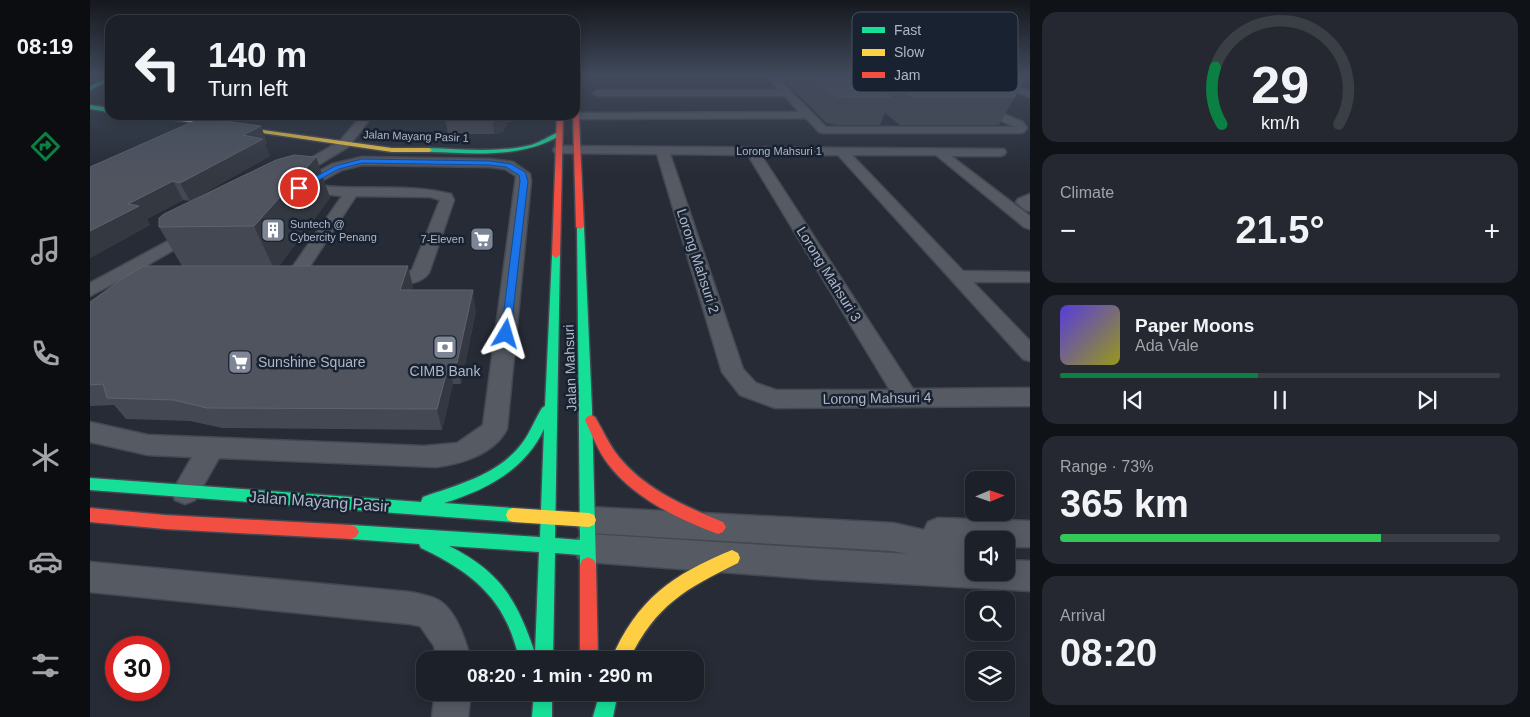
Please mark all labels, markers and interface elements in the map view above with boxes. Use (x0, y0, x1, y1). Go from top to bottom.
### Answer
legend (852, 12, 1018, 92)
text: Fast (894, 22, 921, 38)
text: 08:19 (17, 34, 73, 59)
icon: left (125, 35, 190, 100)
text: 140 m (208, 35, 307, 74)
text: Slow (894, 44, 925, 60)
text: 29 (1251, 56, 1309, 114)
text: Jam (894, 67, 920, 83)
text: Turn left (208, 76, 288, 101)
text: km/h (1261, 113, 1299, 133)
street label: Jalan Mayang Pasir 1 (363, 128, 469, 144)
icon: directions (28, 129, 63, 164)
street label: Lorong Mahsuri 1 (736, 145, 822, 157)
pin (278, 167, 320, 209)
icon: arrive (285, 174, 313, 202)
text: Climate (1060, 184, 1114, 201)
street label: Lorong Mahsuri 2 (674, 207, 723, 315)
text: 21.5° (1235, 209, 1325, 251)
text: − (1060, 215, 1076, 246)
text: + (1484, 215, 1500, 246)
building icon: Suntech @ Cybercity Penang (260, 217, 286, 243)
place label: Suntech @ Cybercity Penang (290, 218, 377, 243)
street label: Lorong Mahsuri 3 (793, 224, 865, 325)
supermarket icon: 7-Eleven (469, 226, 495, 252)
icon: music (28, 233, 63, 268)
place label: 7-Eleven (421, 233, 464, 245)
position arrow (479, 307, 531, 359)
text: Paper Moons (1135, 315, 1254, 336)
street label: Jalan Mahsuri (560, 324, 580, 412)
bank icon: CIMB Bank (432, 334, 458, 360)
icon: phone (28, 336, 63, 371)
text: Ada Vale (1135, 337, 1199, 354)
supermarket icon: Sunshine Square (227, 349, 253, 375)
place label: Sunshine Square (258, 354, 366, 370)
place label: CIMB Bank (410, 363, 481, 379)
icon: previous (1119, 386, 1147, 414)
icon: pause (1266, 386, 1294, 414)
icon: next (1413, 386, 1441, 414)
street label: Lorong Mahsuri 4 (822, 389, 932, 407)
icon: climate (28, 440, 63, 475)
text: Range · 73% (1060, 458, 1153, 475)
north arrow (965, 471, 1015, 521)
map controls (965, 471, 1015, 701)
text: 365 km (1060, 483, 1189, 525)
street label: Jalan Mayang Pasir (248, 488, 390, 515)
button: sound (965, 531, 1015, 581)
icon: car (28, 544, 63, 579)
button: search (965, 591, 1015, 641)
text: Arrival (1060, 607, 1105, 624)
text: 08:20 (1060, 632, 1157, 674)
speed limit sign: 30 (105, 636, 170, 701)
icon: filters (28, 648, 63, 683)
button: layers (965, 651, 1015, 701)
text: 08:20 · 1 min · 290 m (467, 665, 653, 686)

